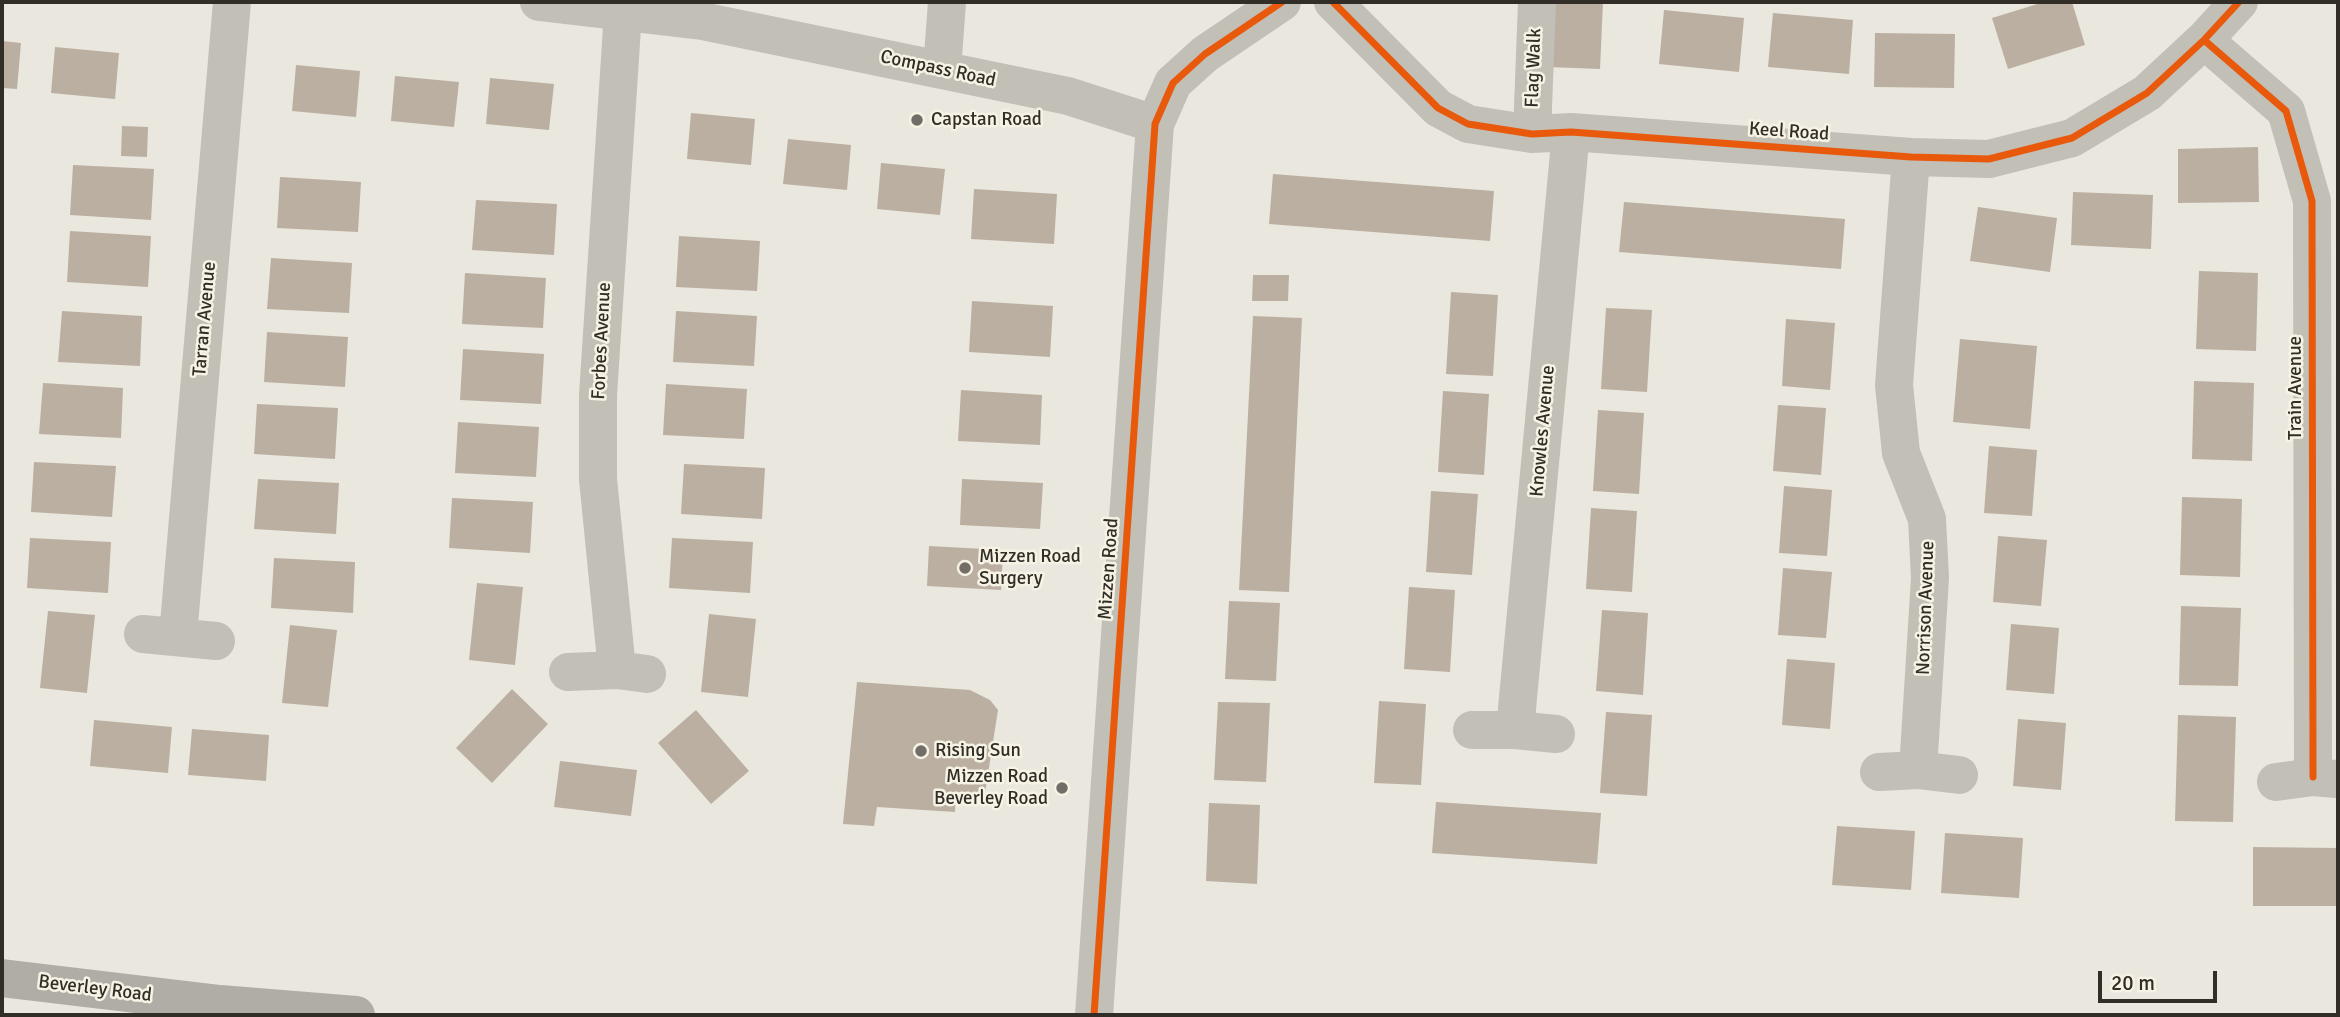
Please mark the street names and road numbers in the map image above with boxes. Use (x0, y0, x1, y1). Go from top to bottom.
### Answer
street label: Flag Walk (1521, 28, 1547, 108)
street label: Compass Road (878, 46, 998, 92)
street label: Keel Road (1748, 118, 1830, 146)
street label: Tarran Avenue (189, 261, 221, 377)
street label: Forbes Avenue (588, 282, 616, 400)
street label: Train Avenue (2285, 336, 2307, 440)
street label: Knowles Avenue (1526, 364, 1560, 498)
street label: Mizzen Road (1094, 517, 1124, 621)
street label: Norrison Avenue (1912, 540, 1940, 676)
street label: Beverley Road (37, 971, 153, 1007)

